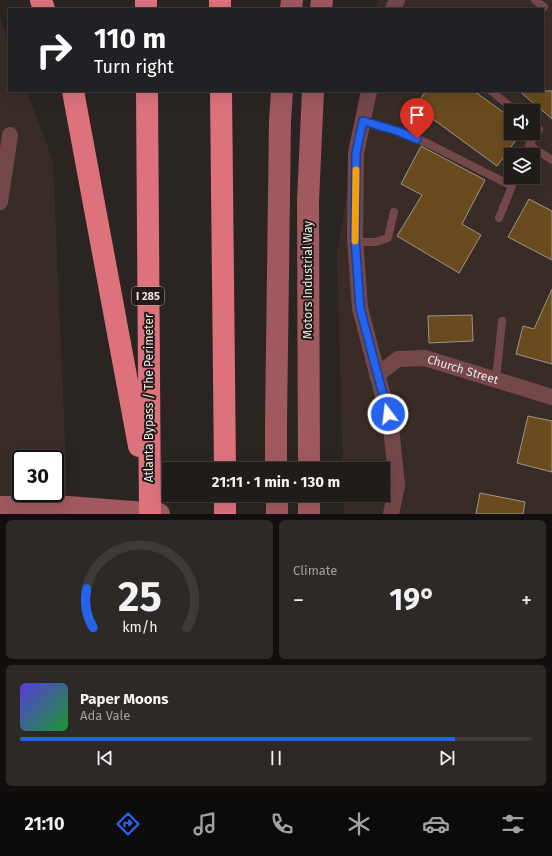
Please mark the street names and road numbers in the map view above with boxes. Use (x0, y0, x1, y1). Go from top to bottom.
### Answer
street label: Motors Industrial Way (301, 221, 315, 339)
road number: I 285 (132, 287, 164, 305)
street label: Atlanta Bypass / The Perimeter (142, 313, 156, 482)
street label: Church Street (426, 352, 501, 387)

